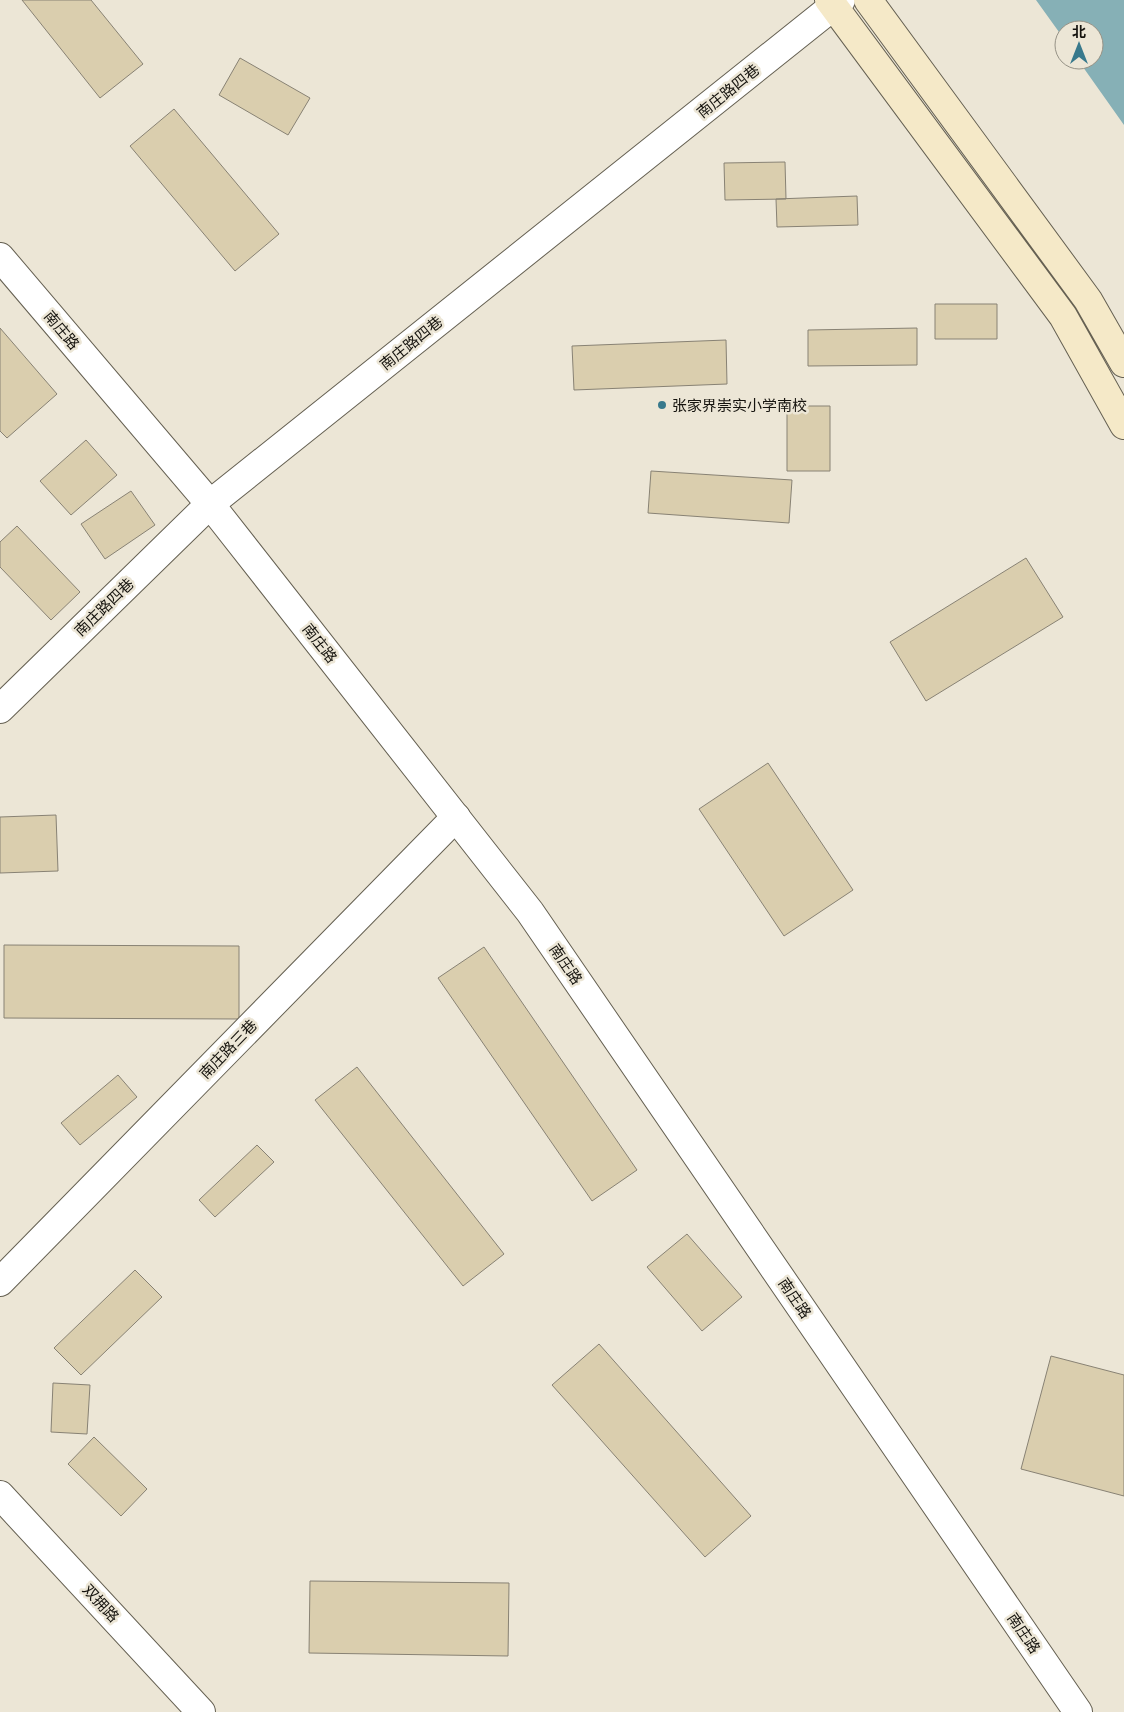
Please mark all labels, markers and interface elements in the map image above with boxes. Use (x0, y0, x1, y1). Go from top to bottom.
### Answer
north arrow (1054, 20, 1104, 70)
text: 北 (1072, 24, 1086, 40)
street label: 南庄路四巷 (694, 61, 762, 121)
street label: 南庄路 (41, 307, 83, 353)
street label: 南庄路四巷 (377, 313, 445, 373)
place label: 张家界崇实小学南校 (672, 397, 807, 414)
marker: 张家界崇实小学南校 (656, 399, 668, 411)
street label: 南庄路四巷 (71, 575, 137, 639)
street label: 南庄路 (299, 620, 341, 666)
street label: 南庄路 (546, 941, 586, 987)
street label: 南庄路三巷 (196, 1016, 260, 1082)
street label: 南庄路 (775, 1275, 815, 1321)
street label: 双拥路 (79, 1581, 123, 1625)
street label: 南庄路 (1004, 1610, 1044, 1656)

